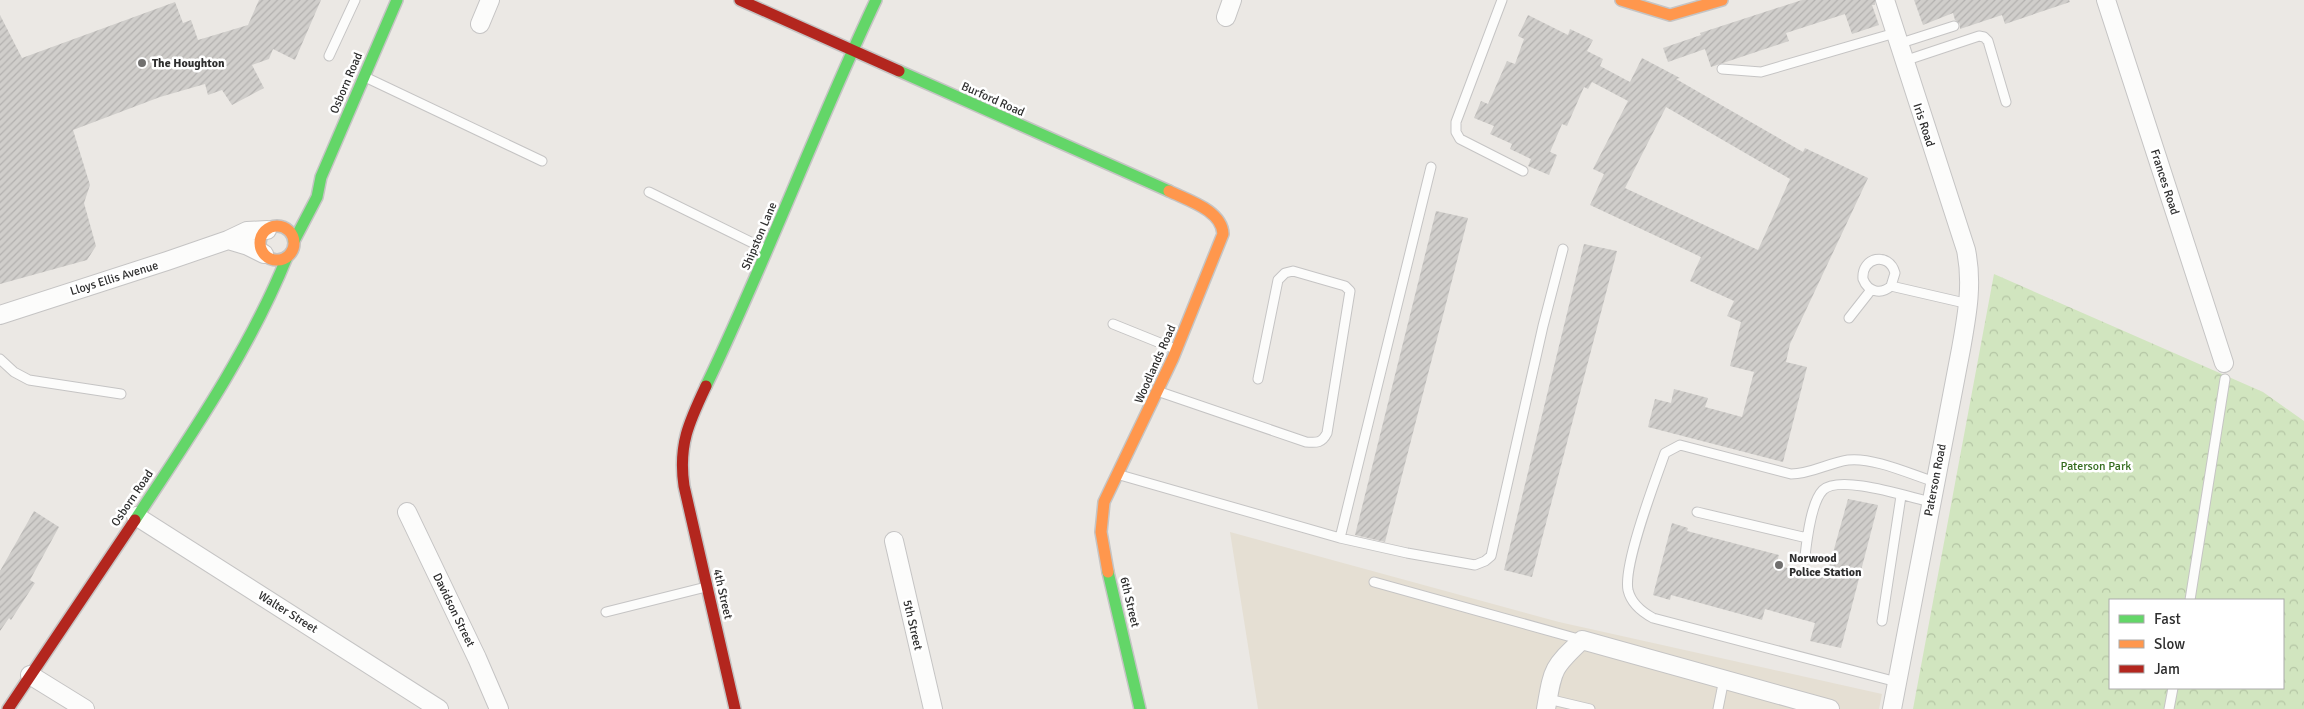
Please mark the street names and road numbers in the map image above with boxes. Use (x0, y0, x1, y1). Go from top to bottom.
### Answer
street label: Osborn Road (327, 50, 366, 116)
street label: Burford Road (959, 79, 1027, 120)
street label: Iris Road (1909, 101, 1938, 149)
street label: Frances Road (2147, 147, 2182, 217)
street label: Shipston Lane (738, 200, 781, 272)
street label: Lloys Ellis Avenue (68, 258, 160, 299)
street label: Woodlands Road (1131, 322, 1180, 406)
street label: Paterson Road (1921, 443, 1950, 518)
street label: Osborn Road (108, 467, 157, 529)
street label: 4th Street (709, 568, 736, 621)
street label: Davidson Street (429, 571, 478, 650)
street label: 6th Street (1116, 576, 1143, 629)
street label: Walter Street (255, 588, 320, 637)
street label: 5th Street (899, 599, 926, 652)

